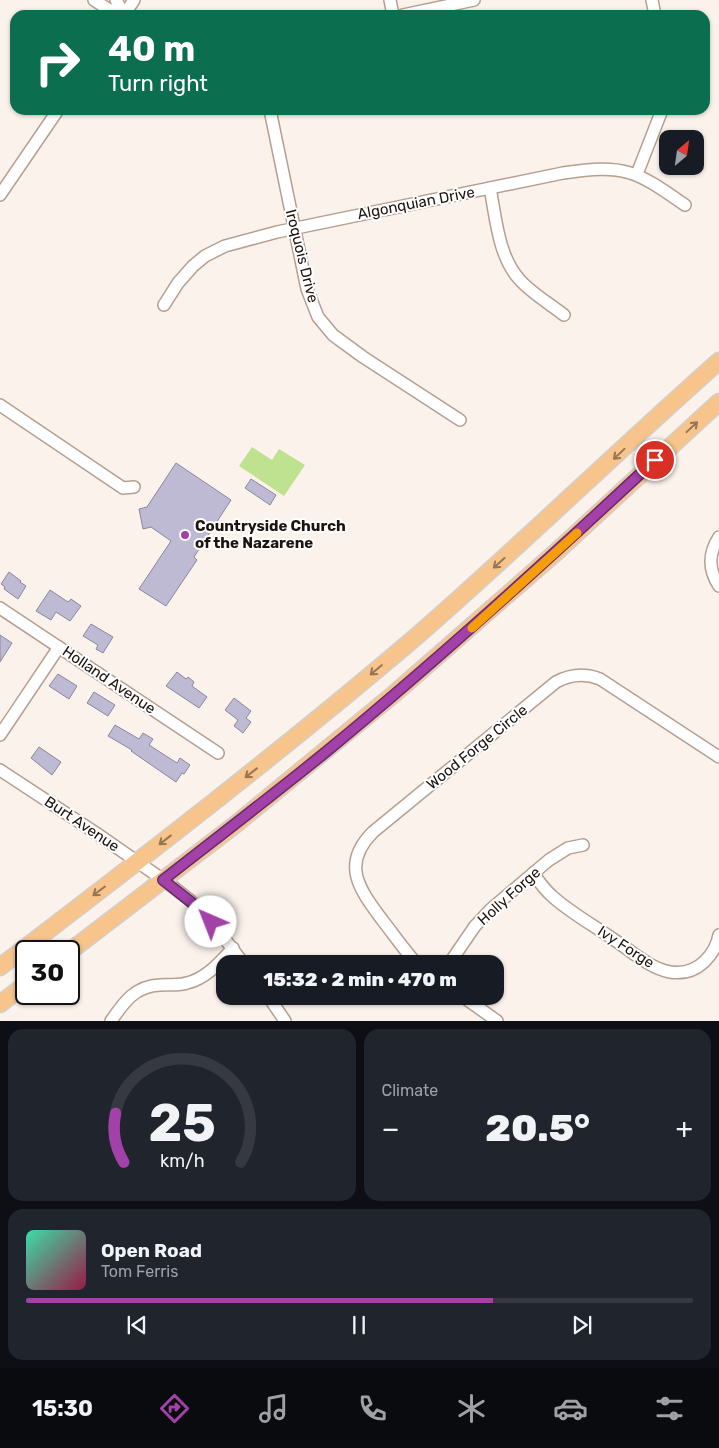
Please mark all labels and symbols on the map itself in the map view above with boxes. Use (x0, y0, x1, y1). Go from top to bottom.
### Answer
north arrow (659, 130, 704, 175)
street label: Algonquian Drive (356, 183, 476, 223)
street label: Iroquois Drive (282, 207, 322, 305)
one-way arrow (685, 421, 698, 433)
pin (634, 439, 676, 481)
one-way arrow (612, 448, 625, 460)
place label: Countryside Church of the Nazarene (195, 517, 346, 552)
marker: Countryside Church of the Nazarene (179, 529, 191, 541)
one-way arrow (492, 557, 505, 569)
street label: Holland Avenue (59, 642, 159, 718)
one-way arrow (370, 664, 383, 675)
street label: Wood Forge Circle (423, 701, 531, 793)
one-way arrow (245, 768, 258, 779)
street label: Burt Avenue (41, 792, 123, 856)
one-way arrow (158, 835, 171, 846)
street label: Holly Forge (474, 863, 544, 929)
one-way arrow (92, 886, 106, 896)
position arrow (184, 895, 236, 947)
street label: Ivy Forge (594, 922, 658, 972)
speed limit sign: 30 (15, 940, 80, 1005)

